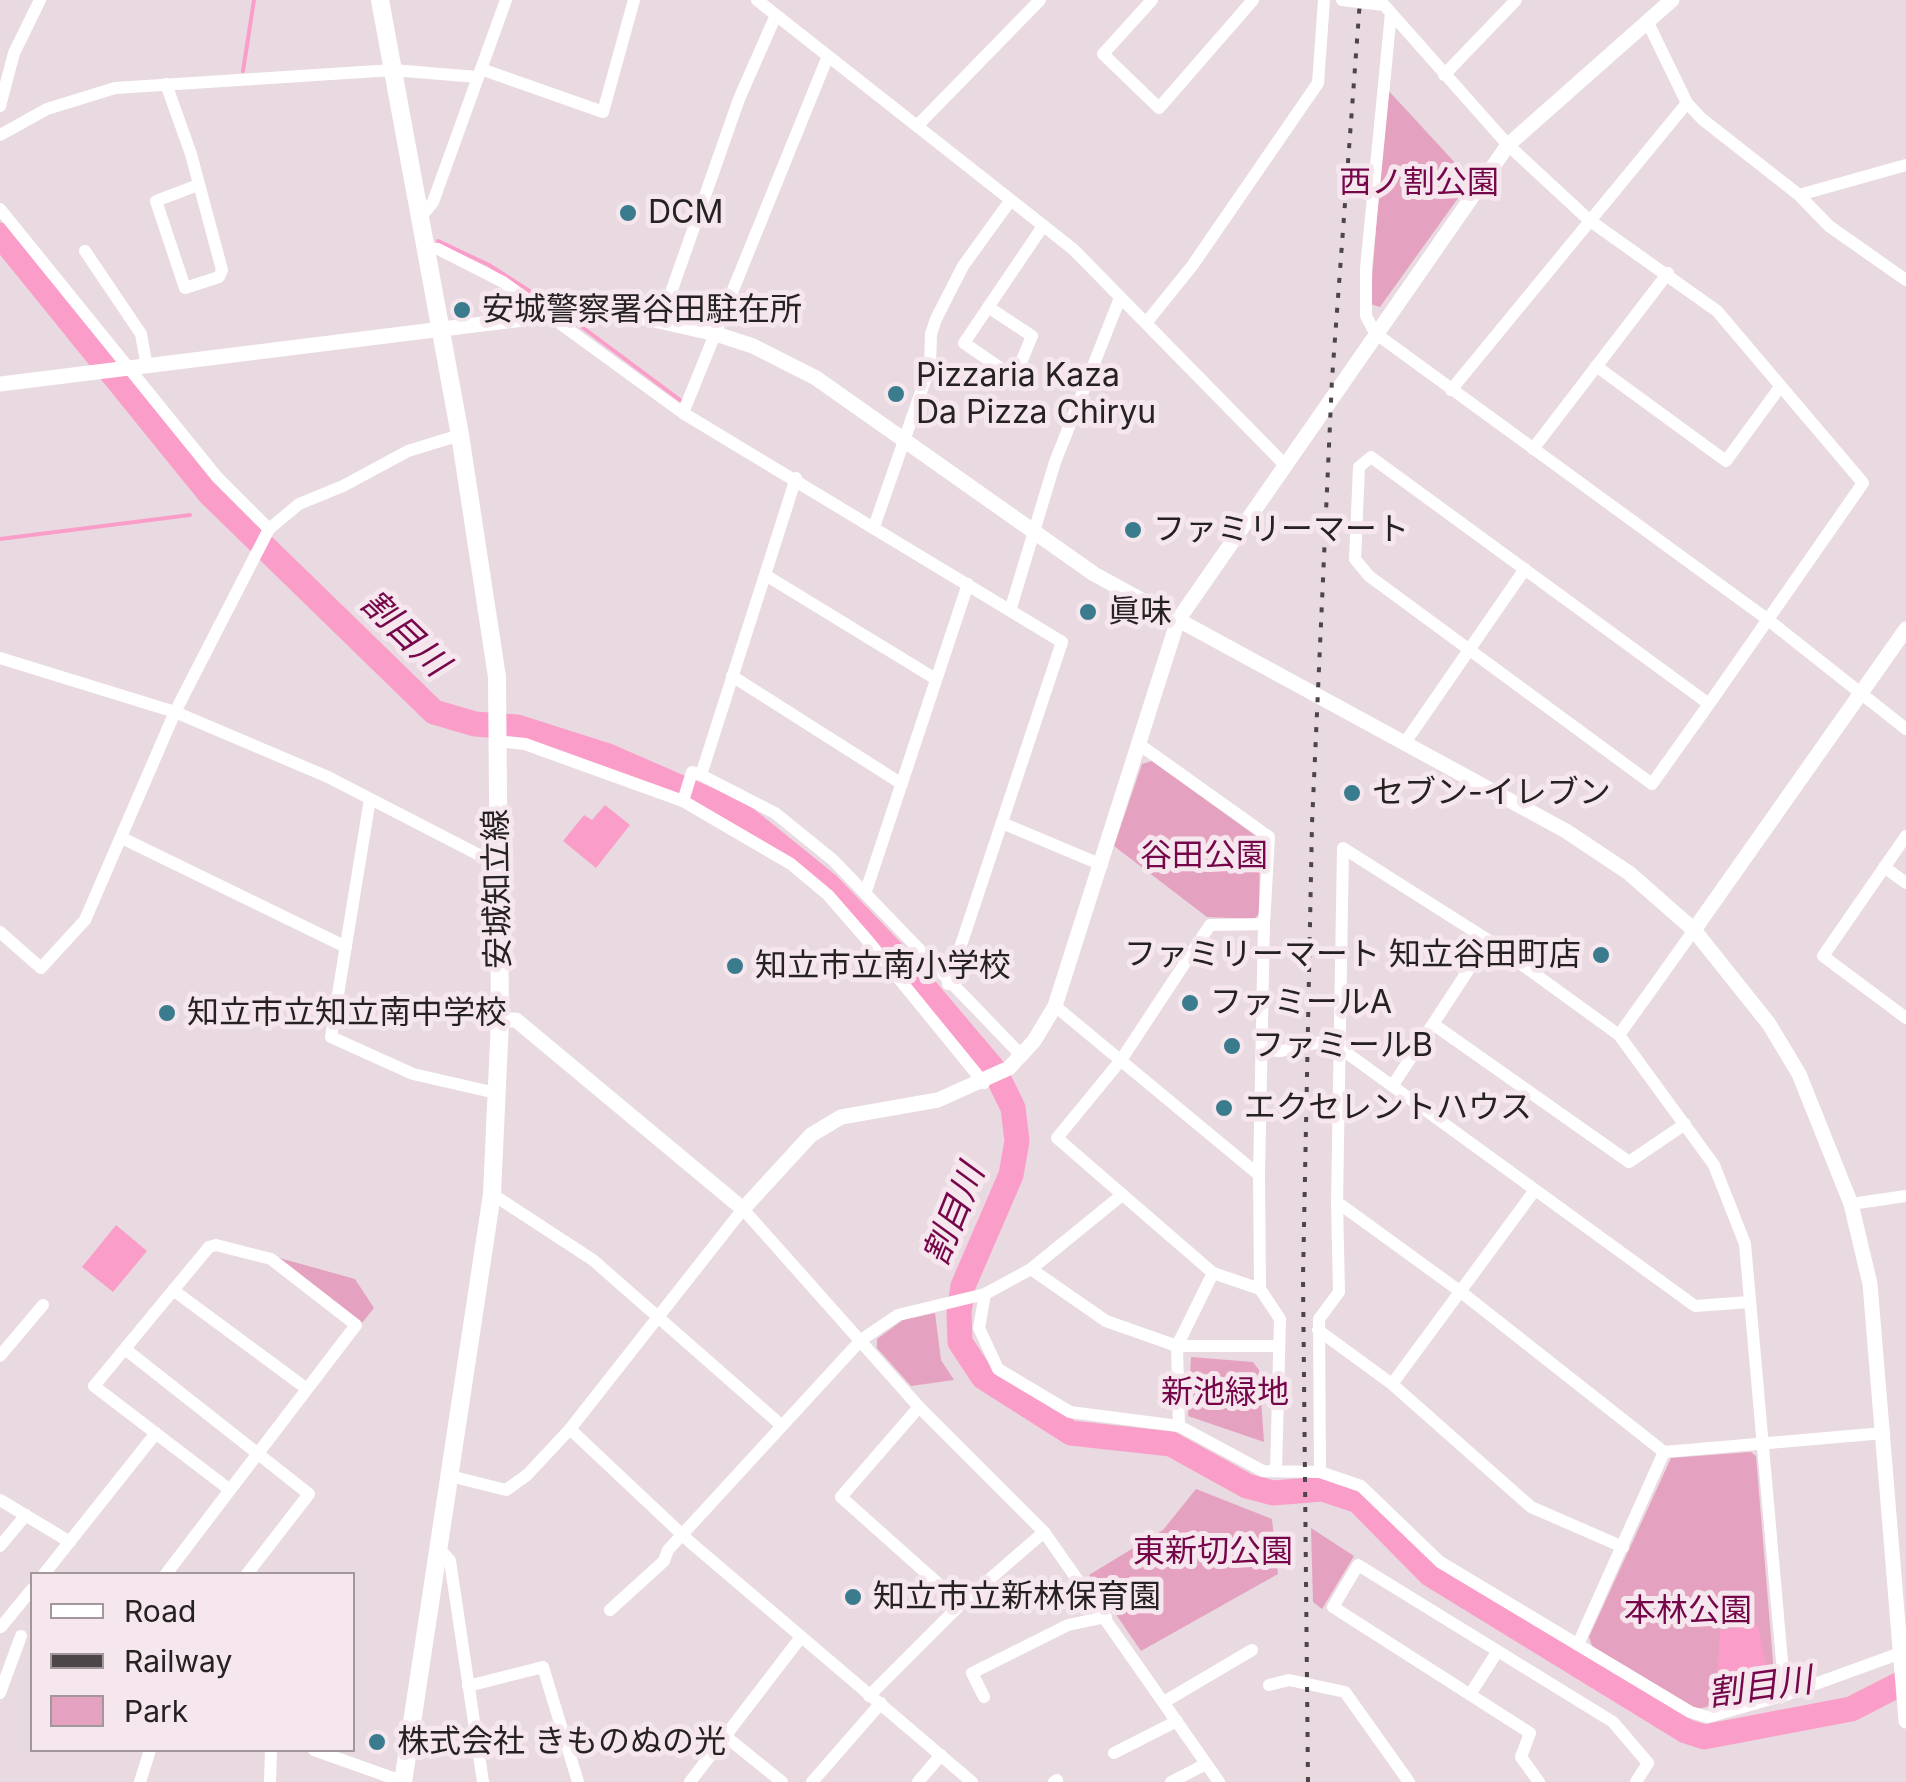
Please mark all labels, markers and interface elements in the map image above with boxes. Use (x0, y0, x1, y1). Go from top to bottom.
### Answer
park label: 西ノ割公園 (1339, 164, 1499, 202)
place label: DCM (648, 194, 723, 232)
marker: DCM (617, 202, 639, 224)
place label: 安城警察署谷田駐在所 (482, 291, 802, 329)
marker: 安城警察署谷田駐在所 (451, 299, 473, 321)
place label: Pizzaria Kaza Da Pizza Chiryu (916, 357, 1156, 432)
marker: Pizzaria Kaza Da Pizza Chiryu (885, 383, 907, 405)
place label: ファミリーマート (1153, 511, 1409, 549)
marker: ファミリーマート (1122, 519, 1144, 541)
water label: 割目川 (352, 582, 456, 686)
place label: 眞味 (1108, 593, 1172, 631)
marker: 眞味 (1077, 601, 1099, 623)
place label: セブン-イレブン (1372, 774, 1611, 812)
marker: セブン-イレブン (1341, 782, 1363, 804)
street label: 安城知立線 (477, 809, 519, 969)
park label: 谷田公園 (1140, 837, 1268, 875)
place label: ファミリーマート 知立谷田町店 (1124, 936, 1581, 974)
marker: ファミリーマート 知立谷田町店 (1590, 944, 1612, 966)
place label: 知立市立南小学校 (755, 947, 1011, 985)
marker: 知立市立南小学校 (724, 955, 746, 977)
place label: ファミールA (1210, 984, 1392, 1022)
marker: ファミールA (1179, 992, 1201, 1014)
place label: 知立市立知立南中学校 (187, 994, 507, 1032)
marker: 知立市立知立南中学校 (156, 1002, 178, 1024)
place label: ファミールB (1252, 1027, 1433, 1065)
marker: ファミールB (1221, 1035, 1243, 1057)
place label: エクセレントハウス (1244, 1089, 1532, 1127)
marker: エクセレントハウス (1213, 1097, 1235, 1119)
water label: 割目川 (916, 1158, 994, 1272)
park label: 新池緑地 (1161, 1374, 1289, 1412)
park label: 東新切公園 (1133, 1533, 1293, 1571)
legend (30, 1572, 355, 1752)
place label: 知立市立新林保育園 (873, 1578, 1161, 1616)
marker: 知立市立新林保育園 (842, 1586, 864, 1608)
park label: 本林公園 (1624, 1592, 1752, 1630)
text: Road (124, 1593, 196, 1629)
text: Railway (124, 1643, 232, 1679)
water label: 割目川 (1705, 1660, 1815, 1716)
text: Park (124, 1693, 188, 1729)
place label: 株式会社 きものぬの光 (397, 1723, 726, 1761)
marker: 株式会社 きものぬの光 (366, 1731, 388, 1753)

